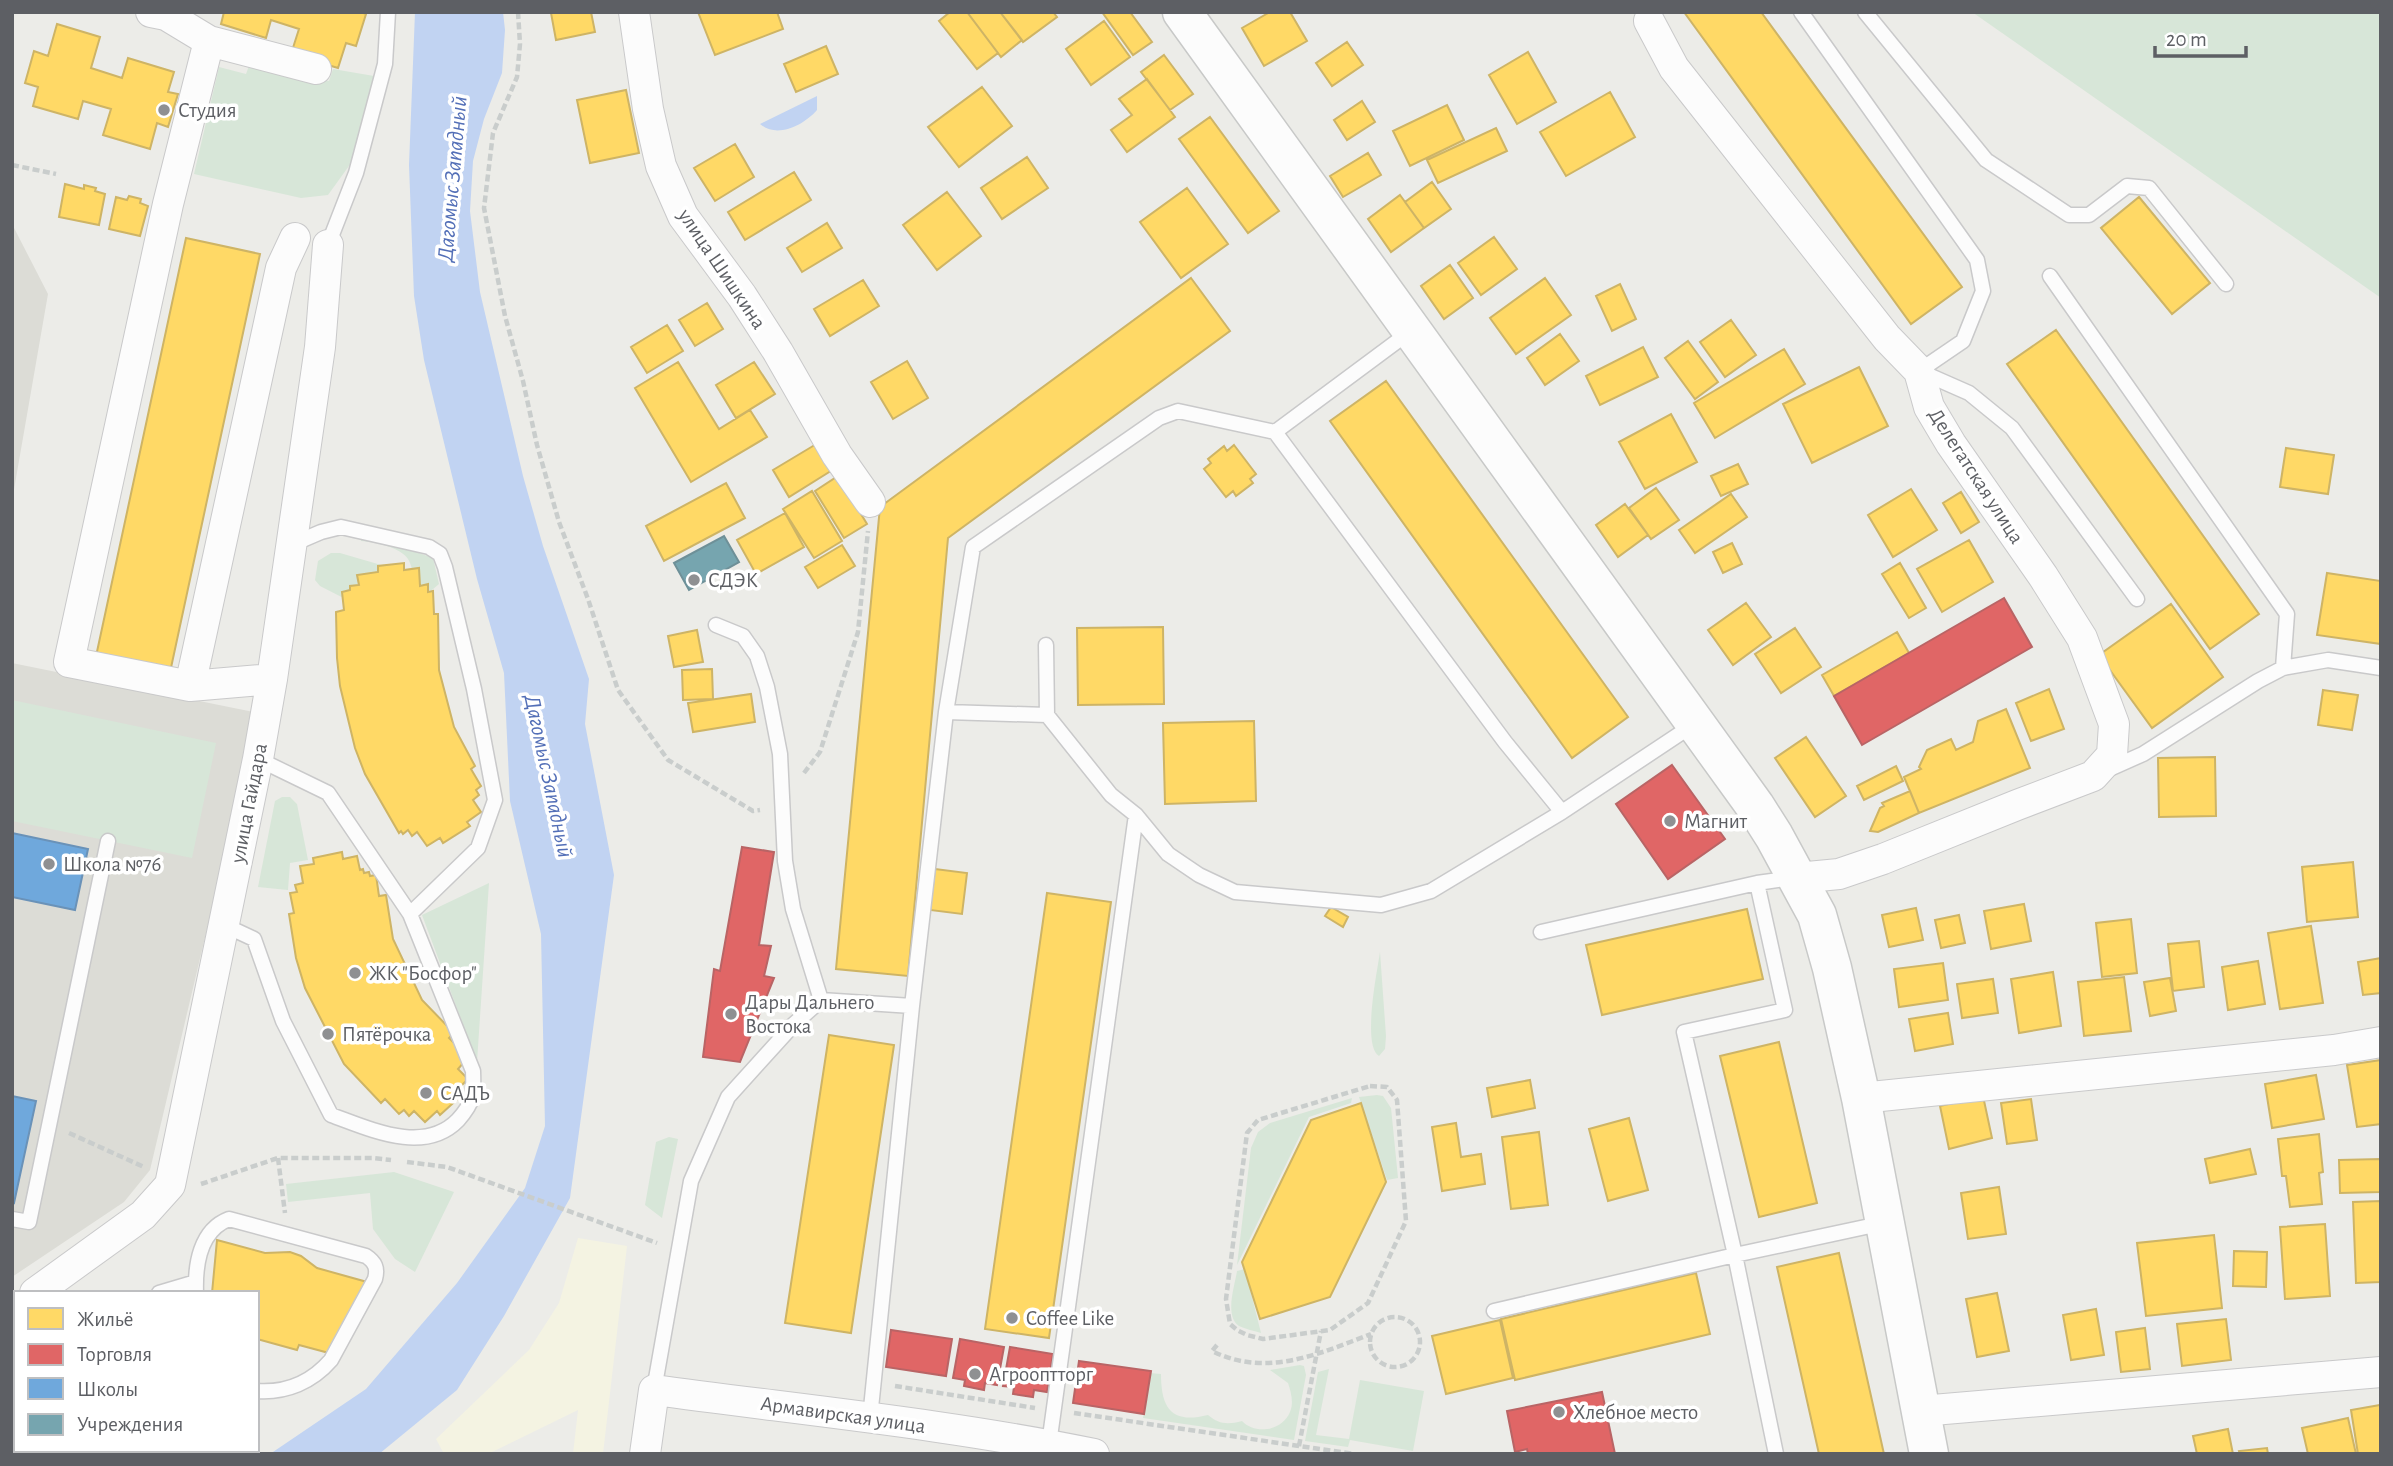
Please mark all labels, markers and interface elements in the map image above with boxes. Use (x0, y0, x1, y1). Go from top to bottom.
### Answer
scale bar (2155, 14, 2246, 58)
text: 20 m (2166, 29, 2207, 50)
water label: Дагомыс Западный (434, 95, 472, 264)
place label: Студия (178, 100, 237, 121)
marker: Студия (156, 102, 172, 118)
street label: улица Шишкина (674, 204, 770, 333)
street label: Делегатская улица (1925, 405, 2028, 548)
place label: СДЭК (708, 570, 758, 591)
marker: СДЭК (686, 572, 702, 588)
water label: Дагомыс Западный (519, 691, 577, 860)
street label: улица Гайдара (227, 741, 271, 866)
place label: Магнит (1684, 811, 1748, 832)
marker: Магнит (1662, 813, 1678, 829)
place label: Школа №76 (63, 854, 161, 875)
marker: Школа №76 (41, 856, 57, 872)
place label: ЖК "Босфор" (369, 963, 477, 984)
marker: ЖК "Босфор" (347, 965, 363, 981)
place label: Дары Дальнего Востока (745, 992, 875, 1037)
marker: Дары Дальнего Востока (723, 1006, 739, 1022)
place label: Пятёрочка (342, 1024, 432, 1045)
marker: Пятёрочка (320, 1026, 336, 1042)
place label: САДЪ (440, 1083, 490, 1104)
marker: САДЪ (418, 1085, 434, 1101)
legend (14, 1291, 259, 1452)
place label: Coffee Like (1026, 1308, 1114, 1329)
text: Жильё (77, 1309, 133, 1330)
marker: Coffee Like (1004, 1310, 1020, 1326)
text: Торговля (77, 1344, 152, 1365)
place label: Агрооптторг (989, 1364, 1094, 1385)
marker: Агрооптторг (967, 1366, 983, 1382)
text: Школы (77, 1379, 138, 1400)
street label: Армавирская улица (759, 1393, 927, 1437)
place label: Хлебное место (1573, 1402, 1698, 1423)
marker: Хлебное место (1551, 1404, 1567, 1420)
text: Учреждения (77, 1414, 183, 1435)

